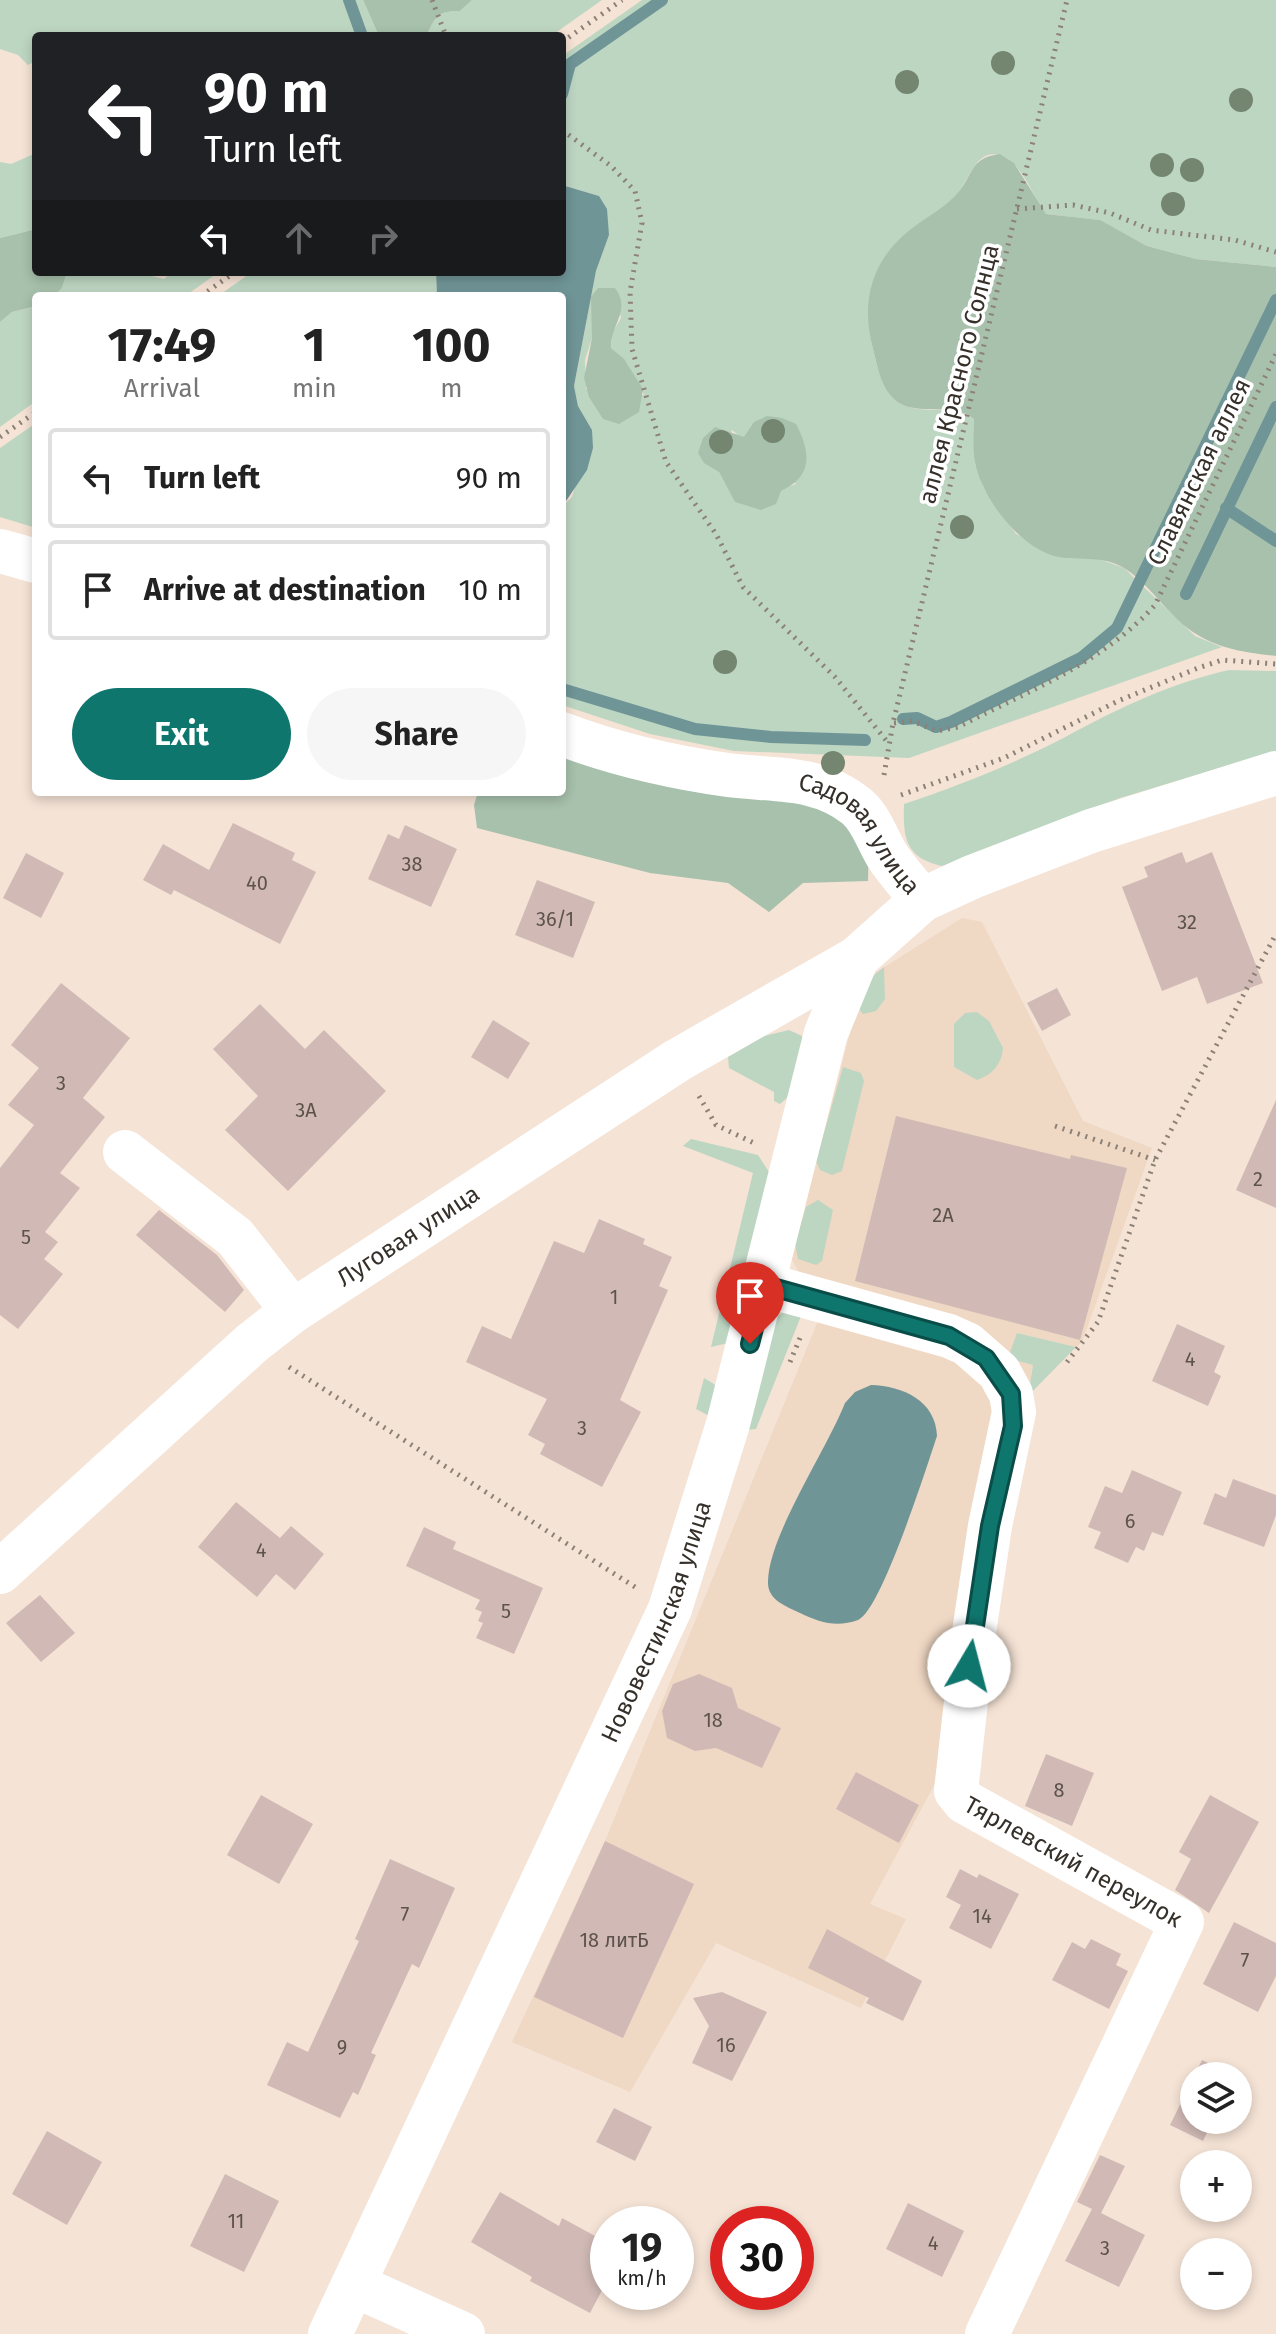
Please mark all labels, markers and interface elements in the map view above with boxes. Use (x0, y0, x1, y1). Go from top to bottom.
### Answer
text: 90 m (204, 60, 329, 127)
icon: left (72, 64, 176, 168)
text: Turn left (204, 128, 342, 172)
icon: left (193, 216, 237, 260)
icon: ahead (277, 216, 321, 260)
icon: right (361, 216, 405, 260)
street label: аллея Красного Солнца (913, 242, 1005, 506)
text: 17:49 (107, 316, 216, 374)
text: 1 (303, 316, 325, 374)
text: 100 (412, 316, 491, 374)
text: Arrival (124, 373, 200, 404)
text: min (292, 373, 337, 404)
text: m (440, 373, 463, 404)
street label: Славянская аллея (1142, 374, 1256, 570)
icon: left (76, 456, 120, 500)
text: Turn left (144, 460, 260, 496)
text: 90 m (456, 460, 522, 496)
icon: arrive (76, 568, 120, 612)
text: Arrive at destination (144, 572, 426, 608)
text: 10 m (459, 572, 522, 608)
button: Exit (72, 688, 291, 780)
button: Share (307, 688, 526, 780)
street label: Садовая улица (796, 768, 926, 900)
house number: 38 (402, 852, 423, 876)
house number: 40 (246, 871, 268, 895)
house number: 36/1 (536, 907, 574, 931)
house number: 32 (1177, 910, 1197, 934)
house number: 3 (56, 1071, 66, 1095)
house number: 3А (295, 1098, 317, 1122)
house number: 2 (1253, 1167, 1263, 1191)
street label: Луговая улица (332, 1179, 485, 1292)
house number: 2А (932, 1203, 954, 1227)
house number: 5 (21, 1225, 31, 1249)
pin (716, 1262, 784, 1344)
icon: arrive (728, 1274, 772, 1318)
house number: 1 (610, 1285, 618, 1309)
house number: 4 (1185, 1347, 1196, 1371)
house number: 3 (577, 1416, 587, 1440)
street label: Нововестинская улица (595, 1497, 717, 1747)
house number: 6 (1125, 1509, 1135, 1533)
house number: 4 (256, 1538, 267, 1562)
house number: 5 (501, 1599, 511, 1623)
position arrow (927, 1624, 1011, 1708)
house number: 18 (703, 1708, 723, 1732)
house number: 8 (1053, 1778, 1065, 1802)
street label: Тярлевский переулок (959, 1790, 1187, 1933)
house number: 7 (401, 1902, 410, 1926)
house number: 14 (972, 1904, 992, 1928)
house number: 18 литБ (579, 1928, 649, 1952)
house number: 7 (1241, 1948, 1250, 1972)
house number: 16 (716, 2033, 736, 2057)
house number: 9 (337, 2035, 347, 2059)
map controls (1180, 2062, 1252, 2310)
button: layers (1180, 2062, 1252, 2134)
button: + (1180, 2150, 1252, 2222)
speed limit sign: 30 (710, 2206, 814, 2310)
house number: 11 (227, 2209, 245, 2233)
text: 19 (622, 2224, 662, 2272)
house number: 4 (928, 2231, 939, 2255)
house number: 3 (1100, 2236, 1110, 2260)
button: − (1180, 2238, 1252, 2310)
text: km/h (617, 2266, 667, 2290)

